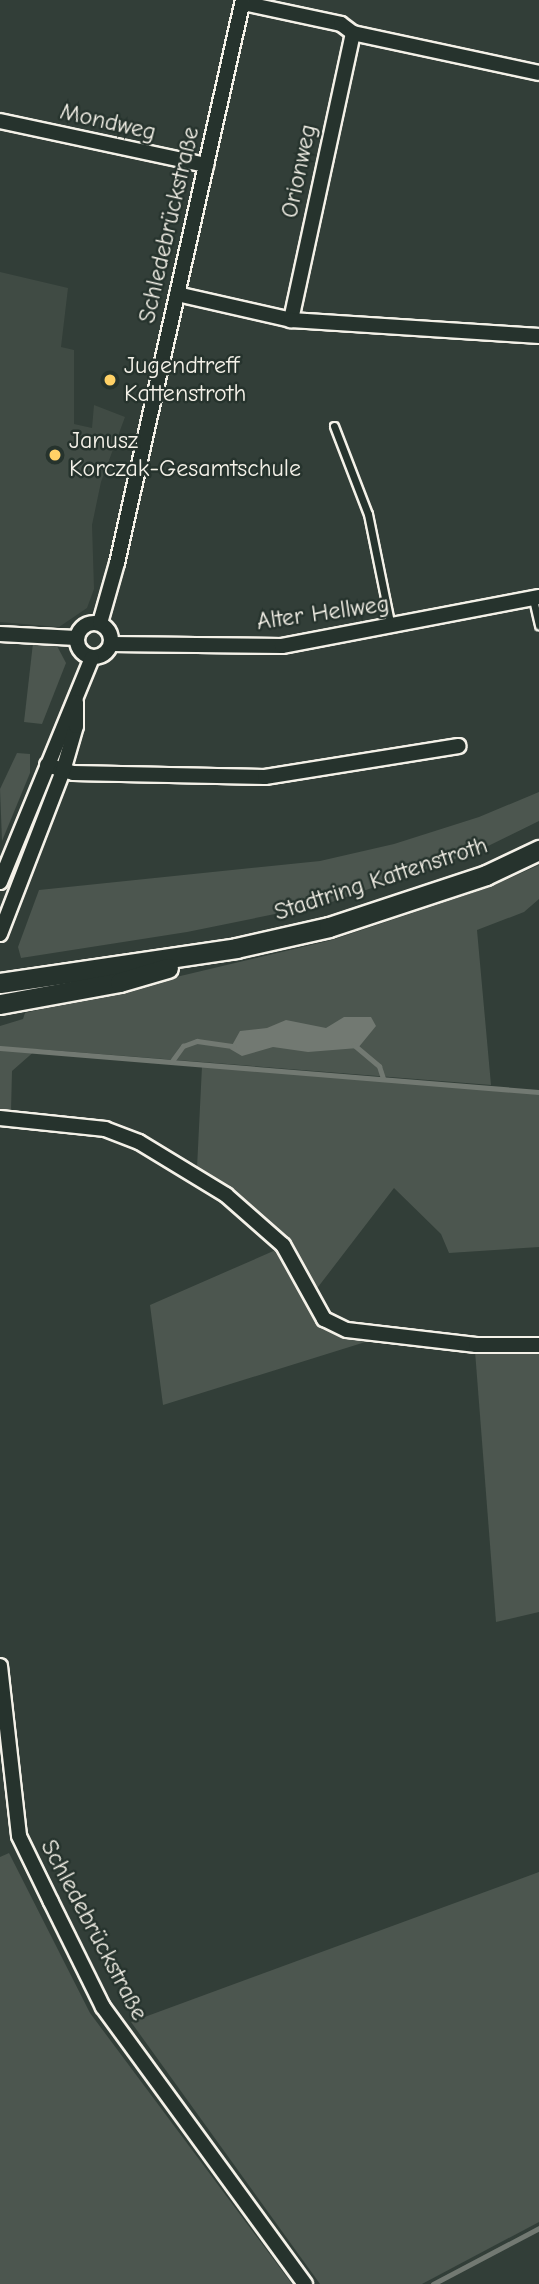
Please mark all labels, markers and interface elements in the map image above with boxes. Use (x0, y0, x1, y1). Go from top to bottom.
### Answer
street label: Mondweg (57, 97, 159, 147)
street label: Orionweg (275, 122, 323, 220)
street label: Schledebrückstraße (132, 124, 206, 326)
place label: Jugendtreff Kattenstroth (124, 352, 246, 408)
marker: Jugendtreff Kattenstroth (102, 372, 118, 388)
place label: Janusz Korczak-Gesamtschule (69, 427, 301, 483)
marker: Janusz Korczak-Gesamtschule (47, 447, 63, 463)
street label: Alter Hellweg (255, 589, 391, 637)
street label: Stadtring Kattenstroth (271, 831, 491, 927)
street label: Schledebrückstraße (34, 1835, 154, 2025)

